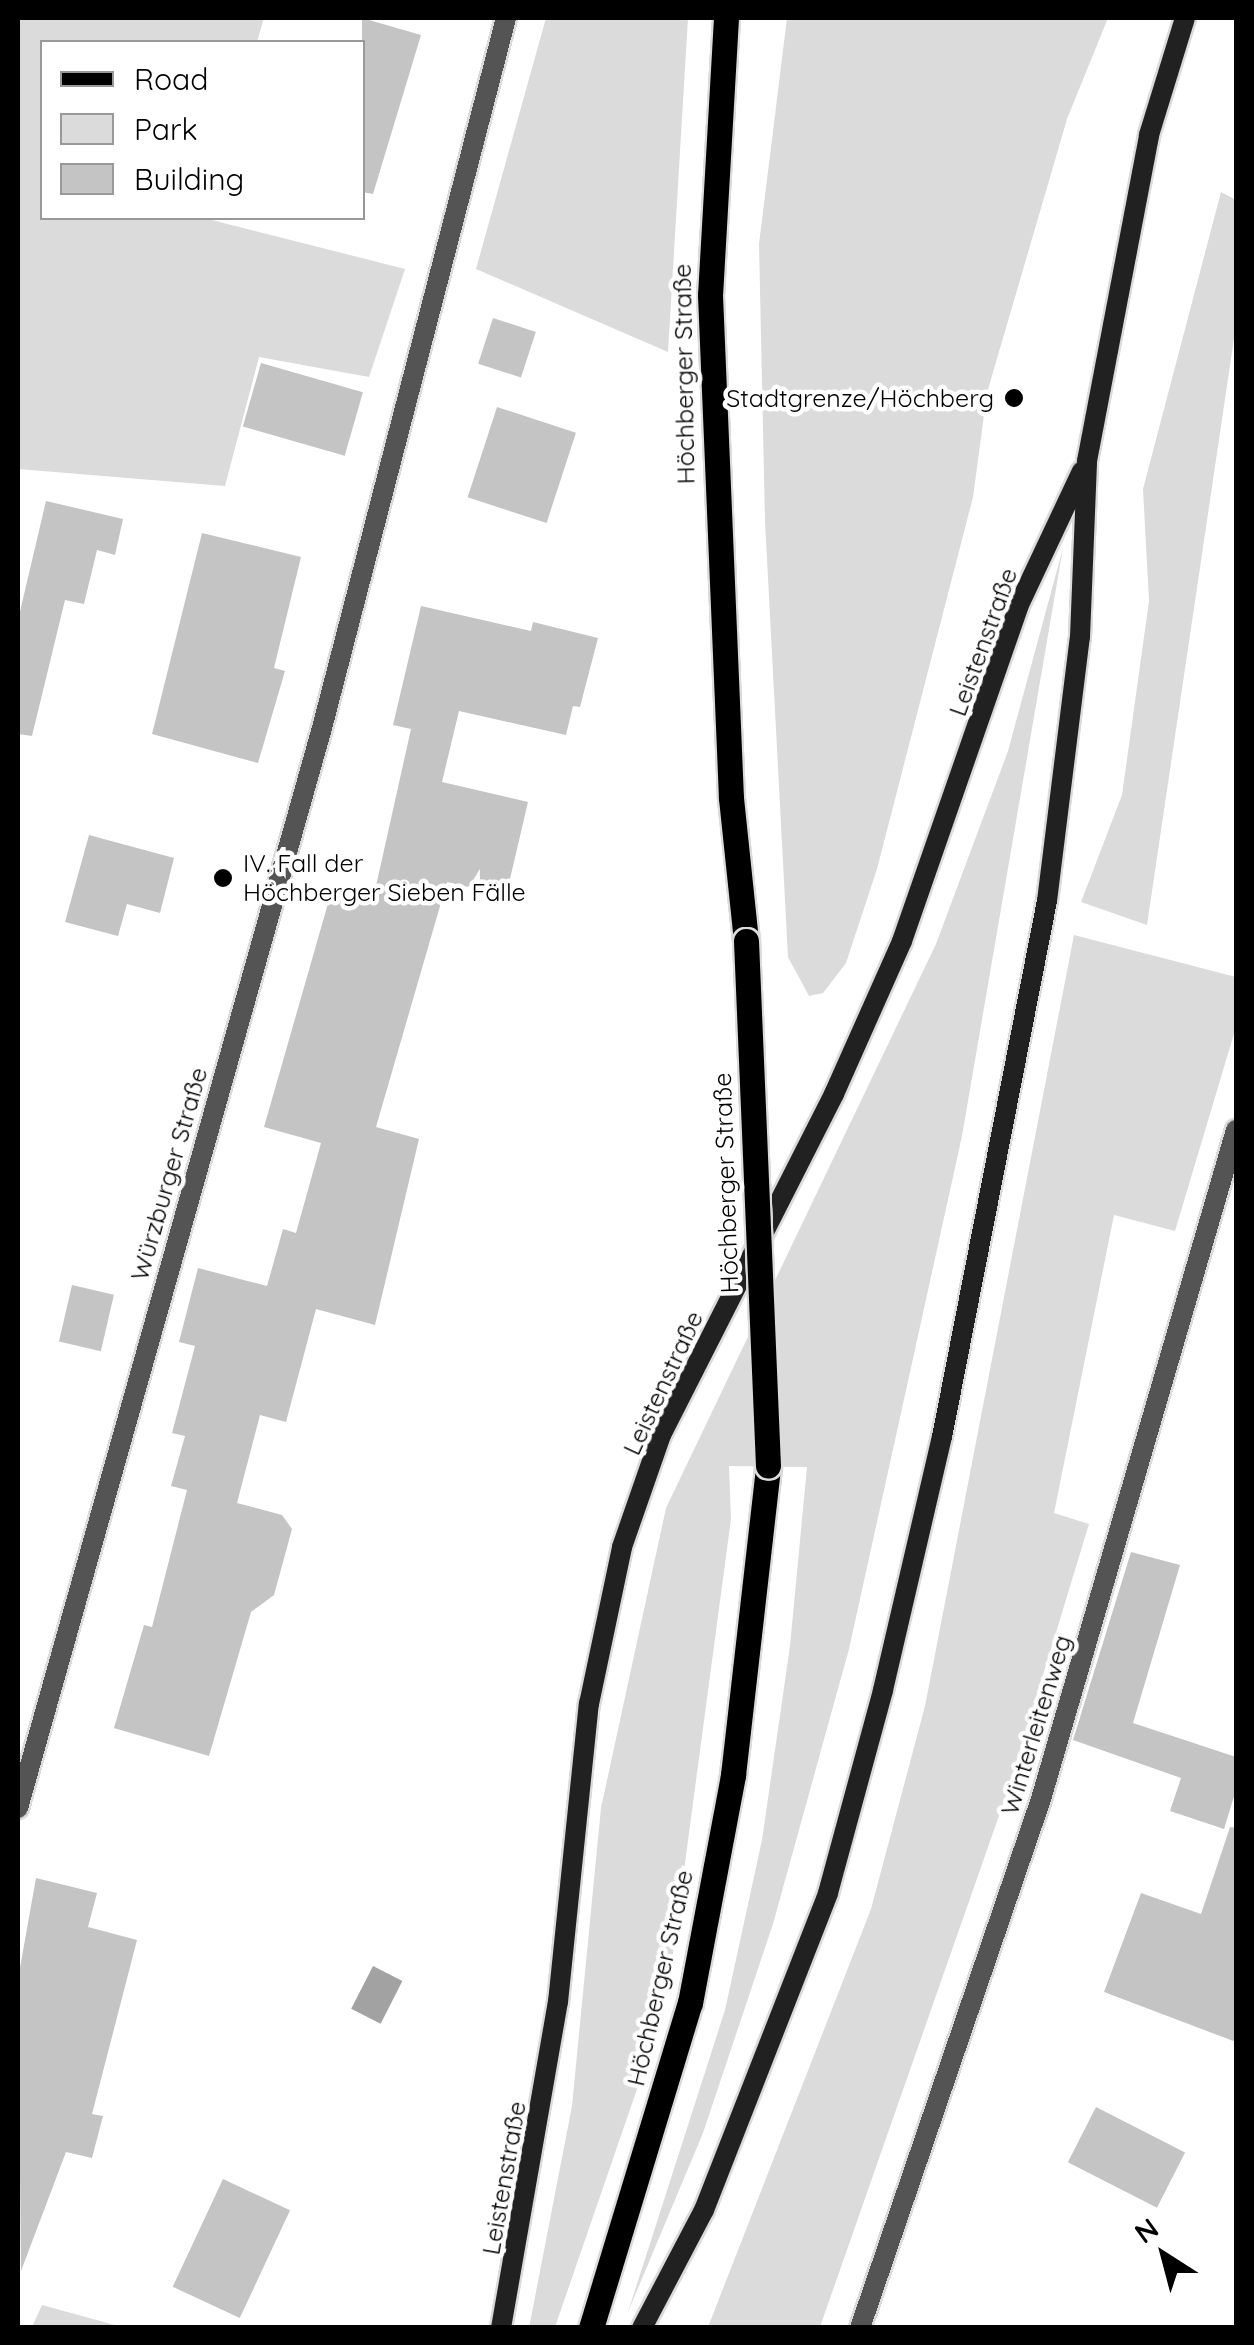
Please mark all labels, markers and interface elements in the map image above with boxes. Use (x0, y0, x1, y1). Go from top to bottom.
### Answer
legend (40, 40, 365, 220)
text: Road (134, 60, 208, 98)
text: Park (134, 110, 198, 148)
text: Building (134, 160, 244, 198)
street label: Höchberger Straße (667, 263, 701, 485)
place label: Stadtgrenze/Höchberg (726, 383, 994, 413)
marker: Stadtgrenze/Höchberg (1003, 387, 1025, 409)
street label: Leistenstraße (942, 564, 1024, 720)
place label: IV. Fall der Höchberger Sieben Fälle (243, 849, 526, 908)
marker: IV. Fall der Höchberger Sieben Fälle (212, 867, 234, 889)
street label: Würzburger Straße (124, 1064, 214, 1284)
street label: Höchberger Straße (707, 1072, 745, 1294)
street label: Leistenstraße (617, 1306, 709, 1460)
street label: Winterleitenweg (994, 1632, 1078, 1818)
street label: Höchberger Straße (621, 1867, 699, 2089)
street label: Leistenstraße (476, 2099, 532, 2257)
north arrow (1114, 2205, 1214, 2305)
text: N (1127, 2210, 1165, 2251)

